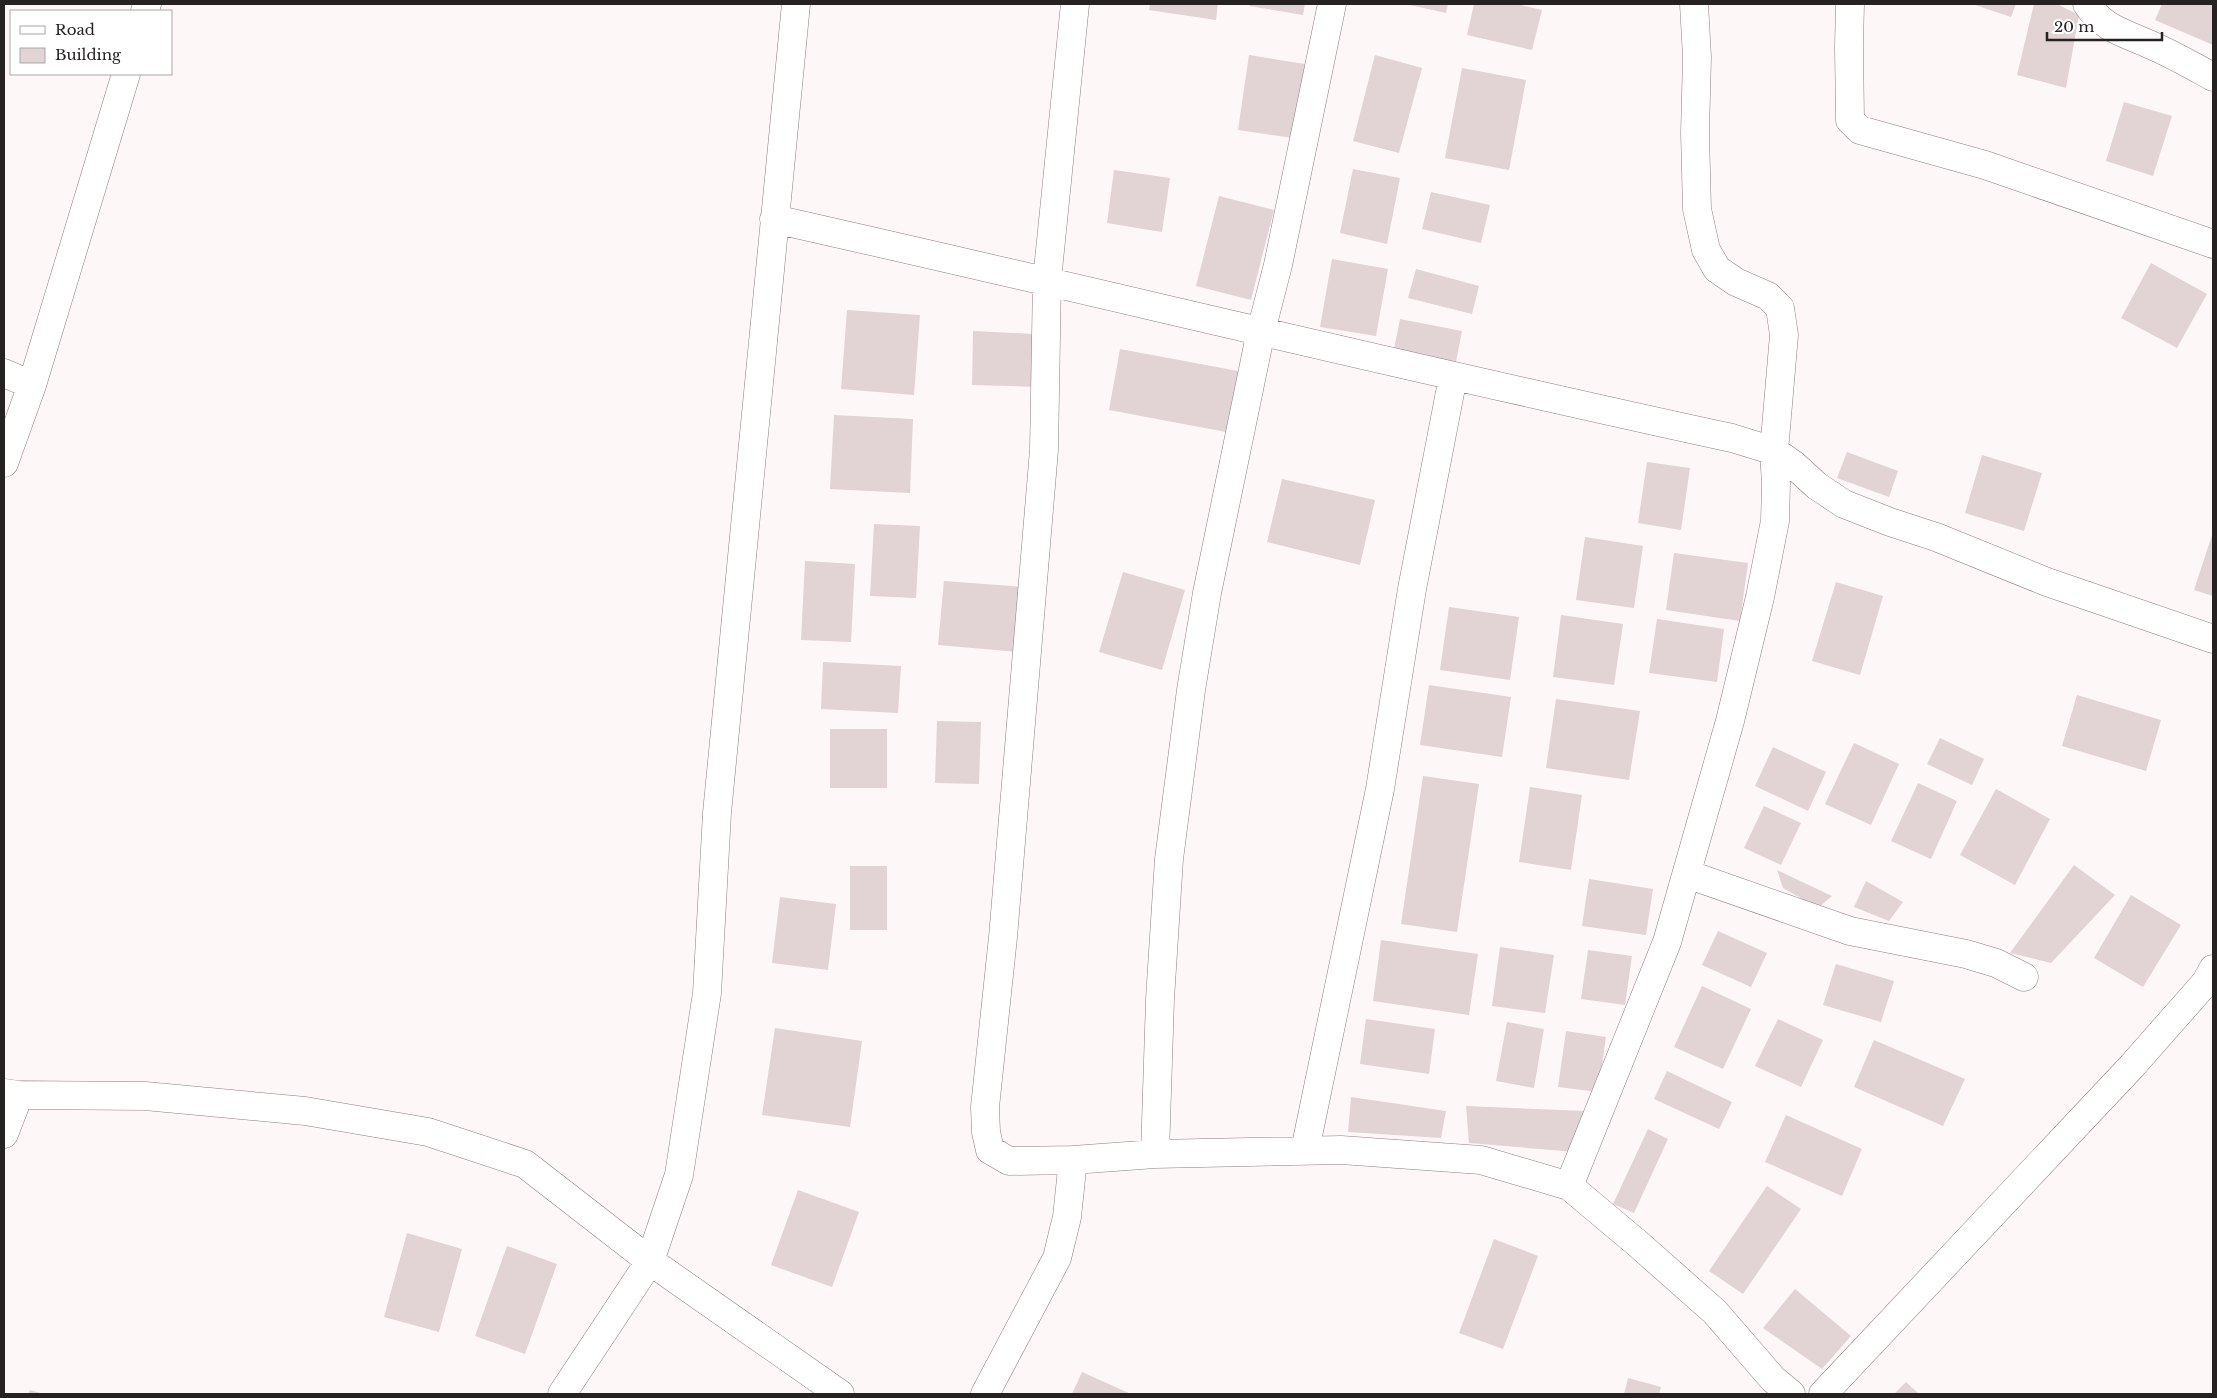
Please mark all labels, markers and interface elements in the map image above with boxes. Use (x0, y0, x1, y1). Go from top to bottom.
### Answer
legend (10, 10, 172, 75)
scale bar (2047, 10, 2162, 42)
text: 20 m (2054, 17, 2094, 36)
text: Road (55, 20, 95, 39)
text: Building (55, 45, 122, 64)

